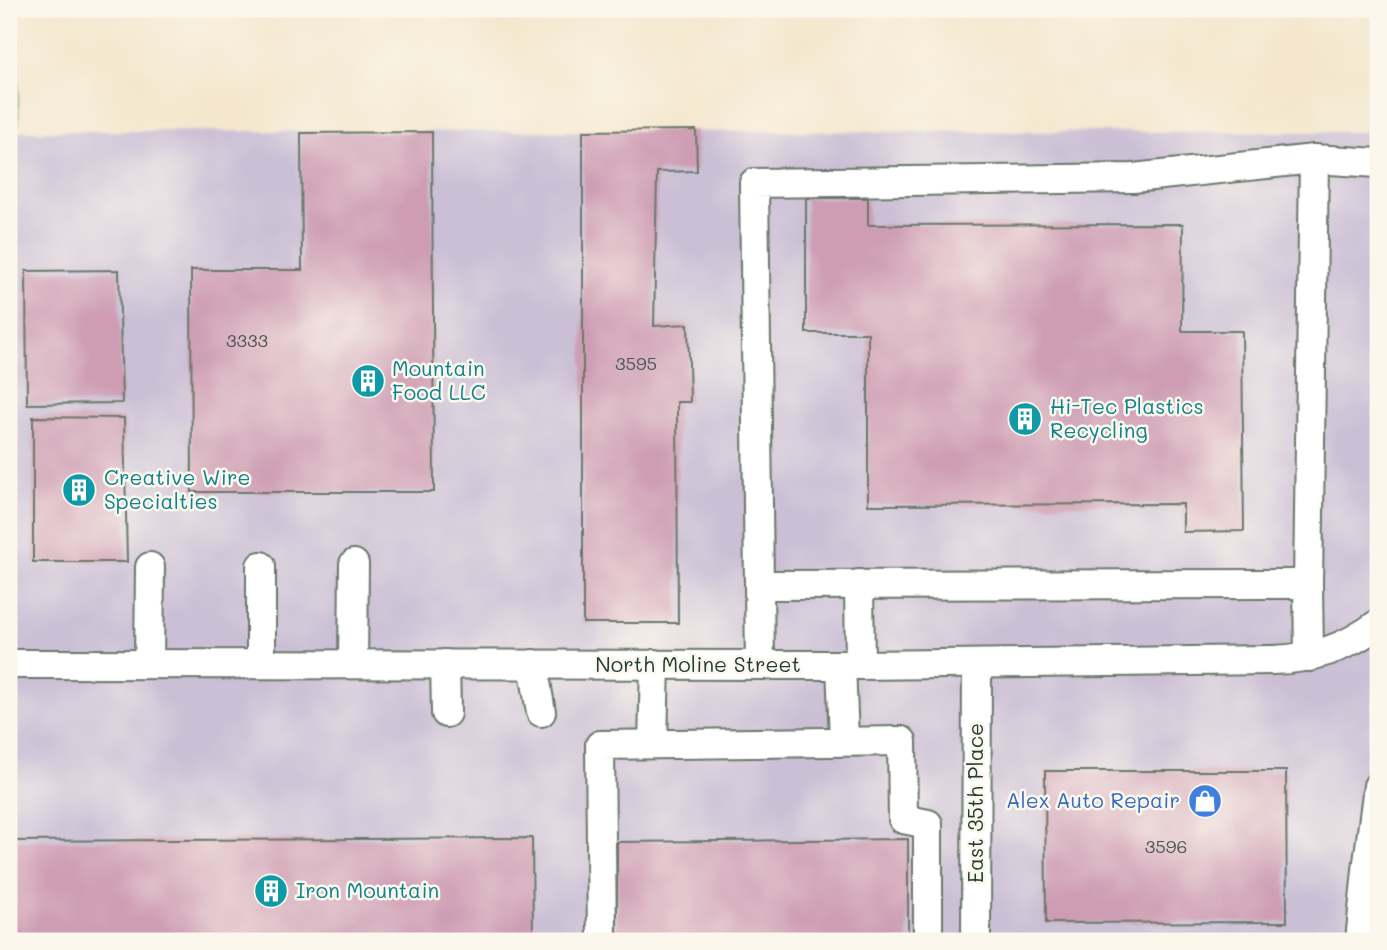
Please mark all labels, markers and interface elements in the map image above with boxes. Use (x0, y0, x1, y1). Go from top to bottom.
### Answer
house number: 3333 (226, 328, 268, 352)
house number: 3595 (615, 351, 657, 375)
place label: Mountain Food LLC (392, 354, 486, 405)
building icon: Mountain Food LLC (349, 362, 387, 400)
place label: Hi-Tec Plastics Recycling (1050, 392, 1204, 443)
building icon: Hi-Tec Plastics Recycling (1006, 400, 1044, 438)
place label: Creative Wire Specialties (104, 463, 251, 514)
building icon: Creative Wire Specialties (60, 471, 98, 509)
street label: North Moline Street (595, 650, 801, 677)
street label: East 35th Place (961, 723, 988, 883)
shop icon: Alex Auto Repair (1186, 782, 1224, 820)
place label: Alex Auto Repair (1006, 786, 1180, 813)
house number: 3596 (1145, 834, 1187, 858)
building icon: Iron Mountain (252, 872, 290, 910)
place label: Iron Mountain (296, 876, 439, 903)

